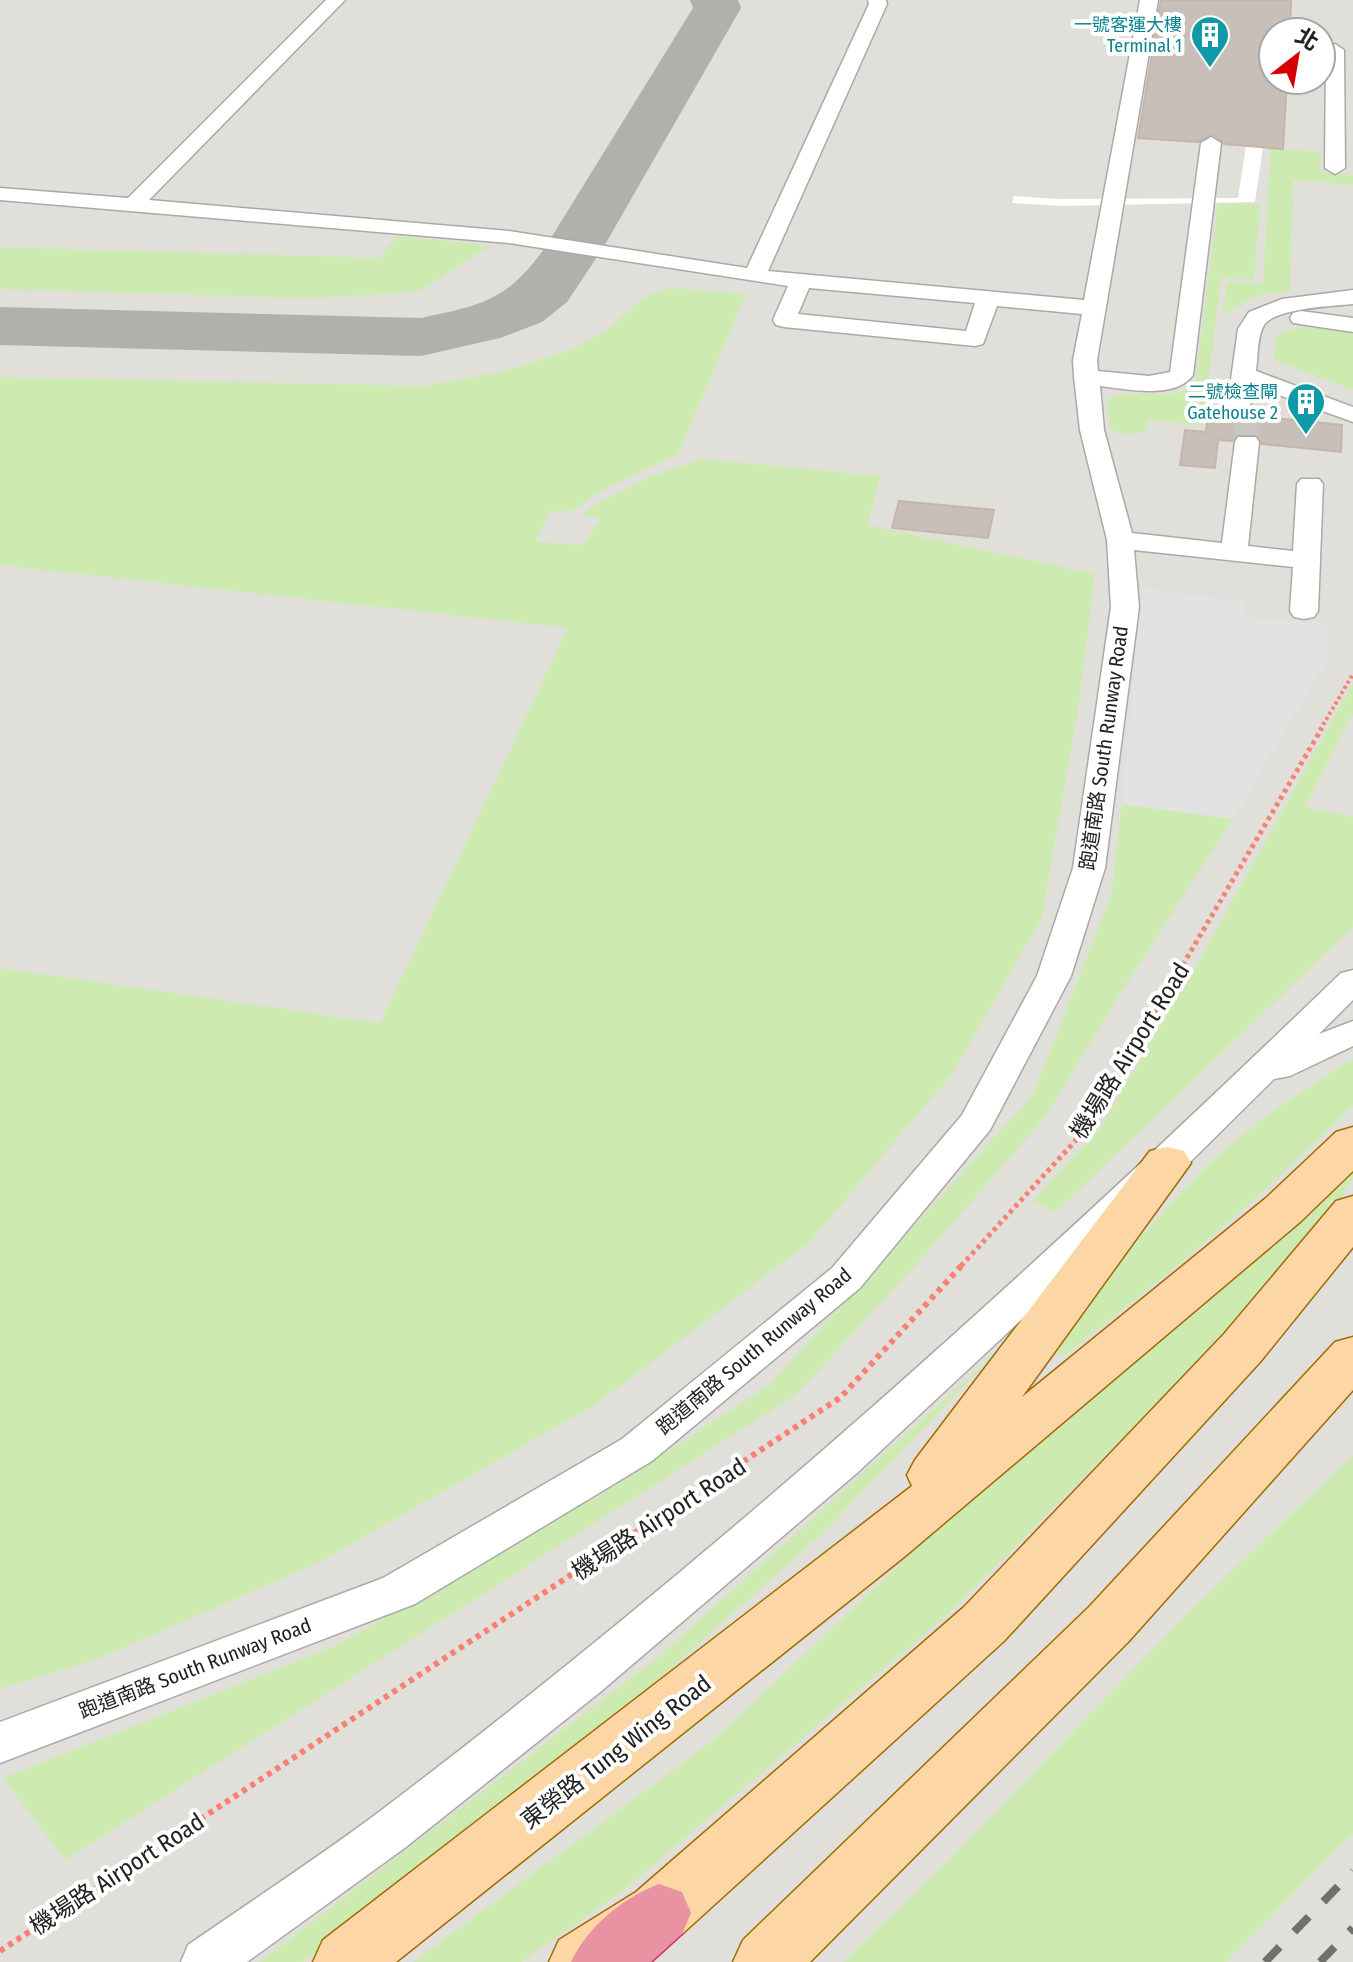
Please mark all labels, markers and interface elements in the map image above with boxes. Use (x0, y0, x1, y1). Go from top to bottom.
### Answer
place label: 一號客運大樓 Terminal 1 (1074, 14, 1182, 57)
building icon: 一號客運大樓 Terminal 1 (1189, 14, 1231, 69)
north arrow (1257, 16, 1337, 96)
text: 北 (1291, 22, 1323, 57)
place label: 二號檢查閘 Gatehouse 2 (1187, 381, 1278, 424)
building icon: 二號檢查閘 Gatehouse 2 (1285, 381, 1327, 436)
street label: 跑道南路 South Runway Road (1075, 624, 1133, 872)
street label: 機場路 Airport Road (1065, 958, 1195, 1144)
street label: 跑道南路 South Runway Road (652, 1263, 856, 1439)
street label: 機場路 Airport Road (567, 1452, 751, 1586)
street label: 跑道南路 South Runway Road (76, 1613, 314, 1723)
street label: 東榮路 Tung Wing Road (515, 1669, 717, 1835)
street label: 機場路 Airport Road (25, 1807, 209, 1941)

